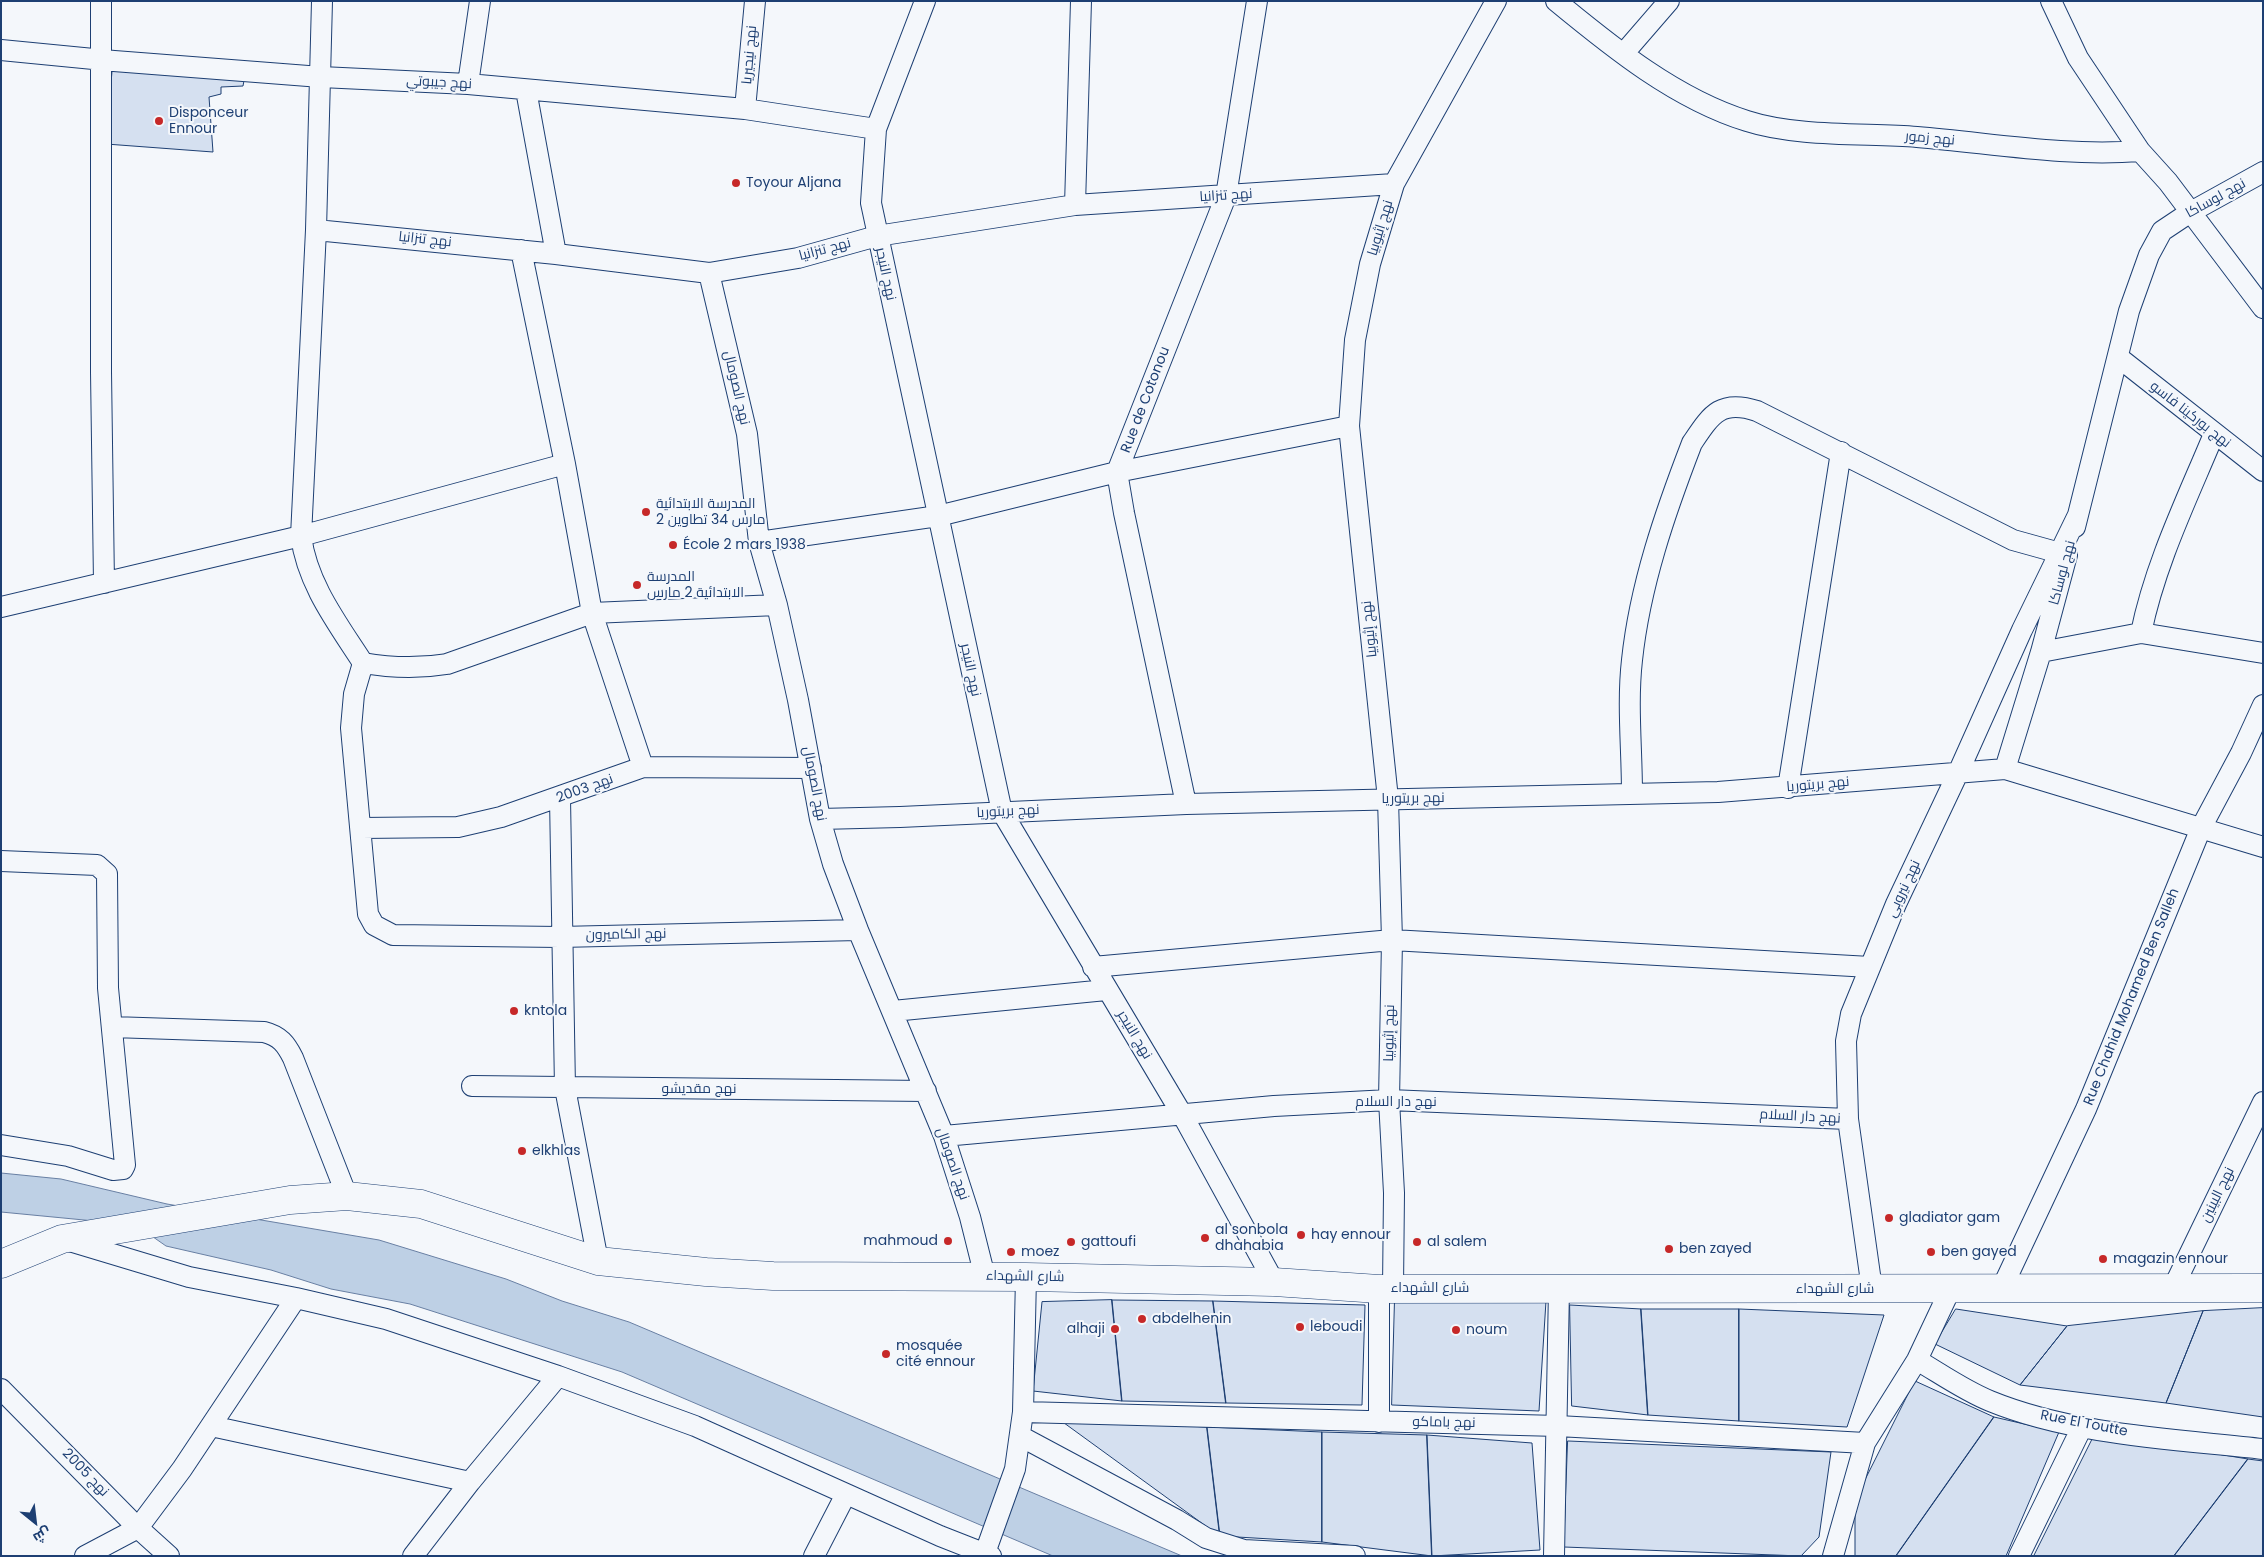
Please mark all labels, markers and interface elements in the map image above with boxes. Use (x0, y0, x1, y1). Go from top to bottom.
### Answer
street label: نهج نيجيريا (739, 25, 761, 85)
street label: نهج جيبوتي (406, 73, 472, 93)
place label: Disponceur Ennour (169, 105, 248, 138)
marker: Disponceur Ennour (153, 115, 165, 127)
street label: نهج زمور (1904, 128, 1956, 150)
place label: Toyour Aljana (746, 175, 842, 191)
street label: نهج لوساكا (2183, 176, 2249, 222)
marker: Toyour Aljana (730, 177, 742, 189)
street label: نهج تنزانيا (1199, 186, 1253, 206)
street label: نهج إثيوبيا (1365, 198, 1397, 258)
street label: نهج تنزانيا (398, 229, 452, 251)
street label: نهج تنزانيا (797, 235, 853, 265)
street label: نهج النيجر (871, 246, 899, 302)
street label: Rue de Cotonou (1118, 344, 1174, 456)
street label: نهج الصومال (719, 349, 753, 427)
street label: نهج بوركينا فاسو (2146, 378, 2234, 452)
place label: المدرسة الابتدائية 2 مارس 34 تطاوين (656, 496, 766, 528)
marker: المدرسة الابتدائية 2 مارس 34 تطاوين (640, 506, 652, 518)
place label: École 2 mars 1938 (683, 537, 806, 553)
marker: École 2 mars 1938 (667, 539, 679, 551)
street label: نهج لوساكا (2046, 539, 2080, 607)
place label: المدرسة الابتدائية 2 مارس (647, 569, 744, 602)
marker: المدرسة الابتدائية 2 مارس (631, 579, 643, 591)
street label: نهج إثيوبيا (1359, 600, 1381, 658)
street label: نهج النيجر (956, 642, 984, 698)
street label: نهج الصومال (799, 745, 829, 823)
street label: نهج 2003 (554, 771, 616, 807)
street label: نهج بريتوريا (1786, 774, 1850, 796)
street label: نهج بريتوريا (1381, 790, 1445, 808)
street label: نهج بريتوريا (976, 802, 1040, 822)
street label: نهج نيروبي (1883, 858, 1925, 920)
street label: Rue Chahid Mohamed Ben Salleh (2081, 886, 2183, 1108)
street label: نهج الكاميرون (585, 926, 667, 944)
place label: kntola (524, 1003, 567, 1019)
street label: نهج إثيوبيا (1381, 1004, 1399, 1062)
marker: kntola (508, 1005, 520, 1017)
street label: نهج النيجر (1113, 1008, 1155, 1062)
street label: نهج مقديشو (662, 1081, 736, 1097)
street label: نهج دار السلام (1355, 1094, 1437, 1110)
street label: نهج دار السلام (1759, 1106, 1841, 1128)
street label: نهج الصومال (932, 1126, 972, 1202)
place label: elkhlas (532, 1143, 581, 1159)
marker: elkhlas (516, 1145, 528, 1157)
street label: نهج البينين (2197, 1165, 2239, 1225)
place label: gladiator gam (1899, 1210, 2000, 1226)
marker: gladiator gam (1883, 1212, 1895, 1224)
place label: al sonbola dhahabia (1215, 1222, 1288, 1254)
place label: hay ennour (1311, 1227, 1391, 1243)
marker: hay ennour (1295, 1229, 1307, 1241)
marker: al sonbola dhahabia (1199, 1232, 1211, 1244)
place label: mahmoud (863, 1233, 938, 1249)
place label: gattoufi (1081, 1234, 1136, 1250)
place label: al salem (1427, 1234, 1487, 1250)
marker: mahmoud (942, 1235, 954, 1247)
marker: gattoufi (1065, 1236, 1077, 1248)
marker: al salem (1411, 1236, 1423, 1248)
place label: ben zayed (1679, 1241, 1752, 1257)
marker: ben zayed (1663, 1243, 1675, 1255)
place label: moez (1021, 1244, 1059, 1260)
place label: ben gayed (1941, 1244, 2017, 1260)
marker: moez (1005, 1246, 1017, 1258)
marker: ben gayed (1925, 1246, 1937, 1258)
place label: magazin ennour (2113, 1251, 2228, 1267)
marker: magazin ennour (2097, 1253, 2109, 1265)
street label: شارع الشهداء (986, 1268, 1064, 1286)
street label: شارع الشهداء (1391, 1280, 1469, 1296)
street label: شارع الشهداء (1796, 1281, 1874, 1297)
place label: abdelhenin (1152, 1311, 1232, 1327)
marker: abdelhenin (1136, 1313, 1148, 1325)
place label: leboudi (1310, 1319, 1362, 1335)
place label: alhaji (1067, 1321, 1105, 1337)
marker: leboudi (1294, 1321, 1306, 1333)
place label: noum (1466, 1322, 1507, 1338)
marker: alhaji (1109, 1323, 1121, 1335)
marker: noum (1450, 1324, 1462, 1336)
place label: mosquée cité ennour (896, 1338, 975, 1370)
marker: mosquée cité ennour (880, 1348, 892, 1360)
street label: Rue El Toutte (2039, 1407, 2129, 1441)
street label: نهج باماكو (1412, 1414, 1476, 1432)
street label: نهج 2005 (58, 1446, 112, 1500)
north arrow (10, 1497, 60, 1547)
text: ش (30, 1522, 55, 1548)

